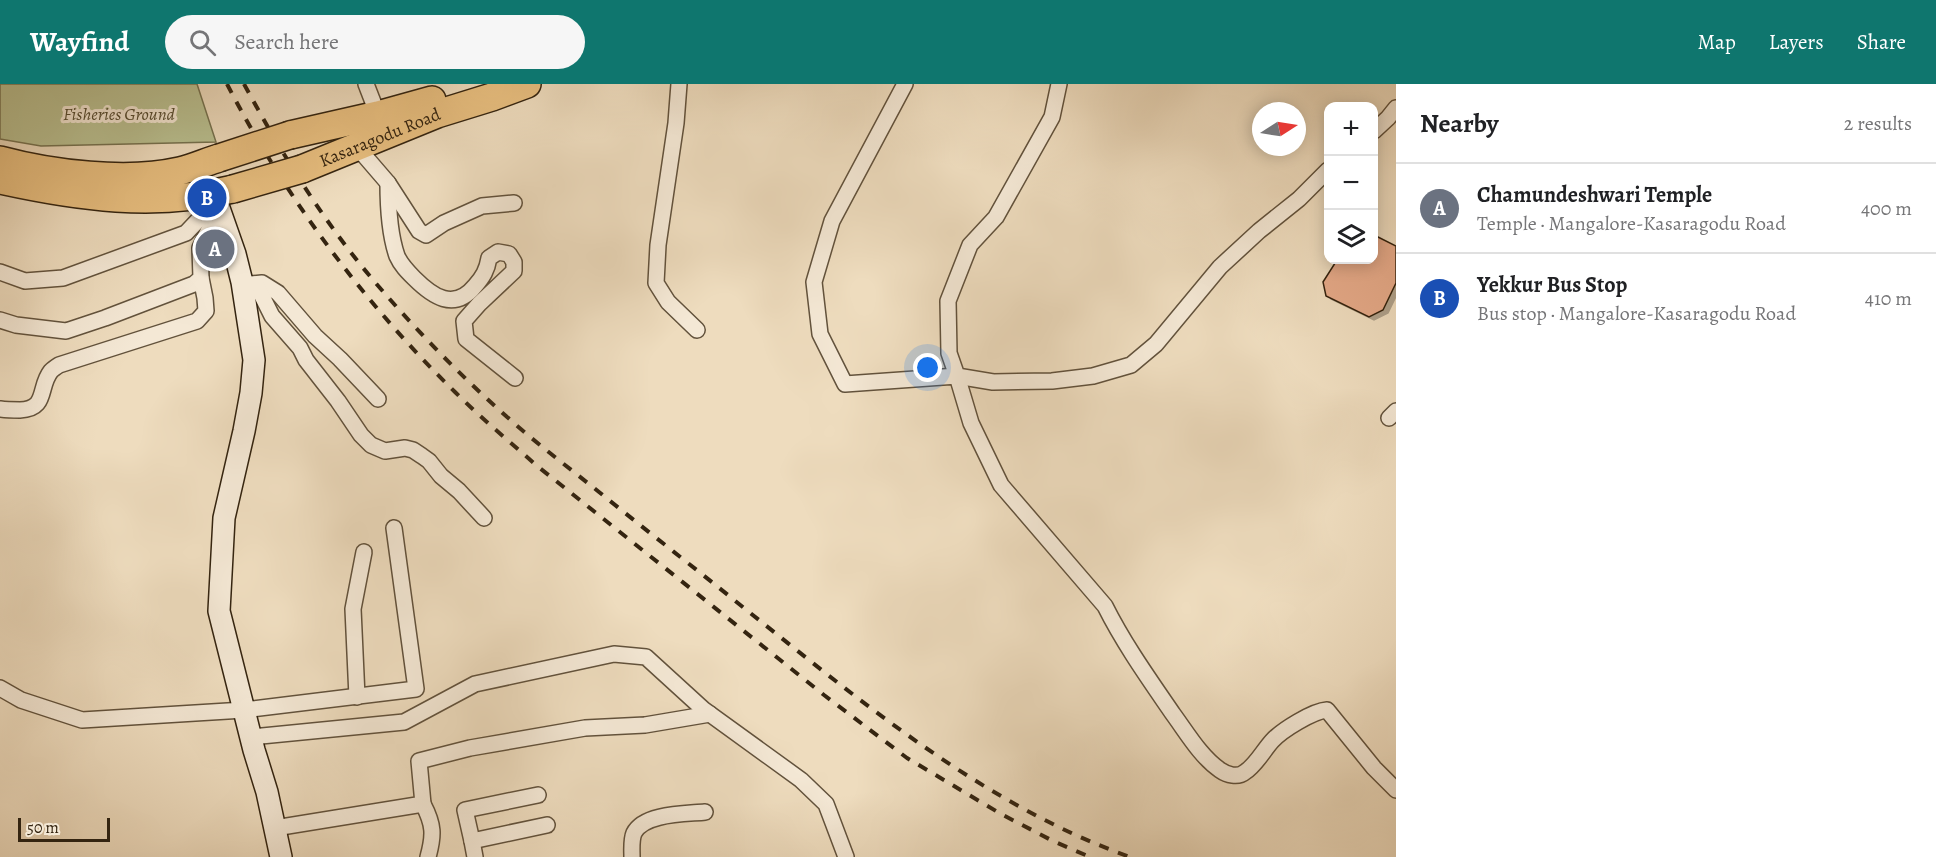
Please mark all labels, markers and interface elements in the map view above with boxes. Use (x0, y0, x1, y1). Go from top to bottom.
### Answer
search box (165, 15, 585, 69)
text: Wayfind (30, 23, 129, 61)
icon: search (186, 26, 219, 59)
text: Search here (234, 27, 339, 57)
text: Map (1697, 28, 1736, 56)
text: Layers (1769, 28, 1824, 56)
text: Share (1857, 28, 1906, 56)
park label: Fisheries Ground (63, 102, 176, 126)
street label: Kasaragodu Road (316, 102, 444, 173)
north arrow (1252, 102, 1306, 156)
map controls (1324, 102, 1378, 264)
button: + (1324, 102, 1378, 156)
text: Nearby (1420, 106, 1499, 141)
text: 2 results (1844, 110, 1912, 137)
button: − (1324, 156, 1378, 210)
pin: B (188, 176, 226, 220)
text: Chamundeshwari Temple (1477, 180, 1712, 210)
text: A (1433, 195, 1446, 222)
text: 400 m (1861, 195, 1912, 222)
button: layers (1324, 210, 1378, 264)
text: Temple · Mangalore-Kasaragodu Road (1477, 210, 1786, 237)
pin: A (196, 226, 234, 272)
text: Yekkur Bus Stop (1477, 270, 1627, 300)
text: B (1433, 285, 1446, 312)
text: 410 m (1865, 285, 1912, 312)
text: Bus stop · Mangalore-Kasaragodu Road (1477, 300, 1796, 327)
your location (913, 353, 942, 382)
scale bar (18, 815, 110, 842)
text: 50 m (27, 817, 59, 839)

